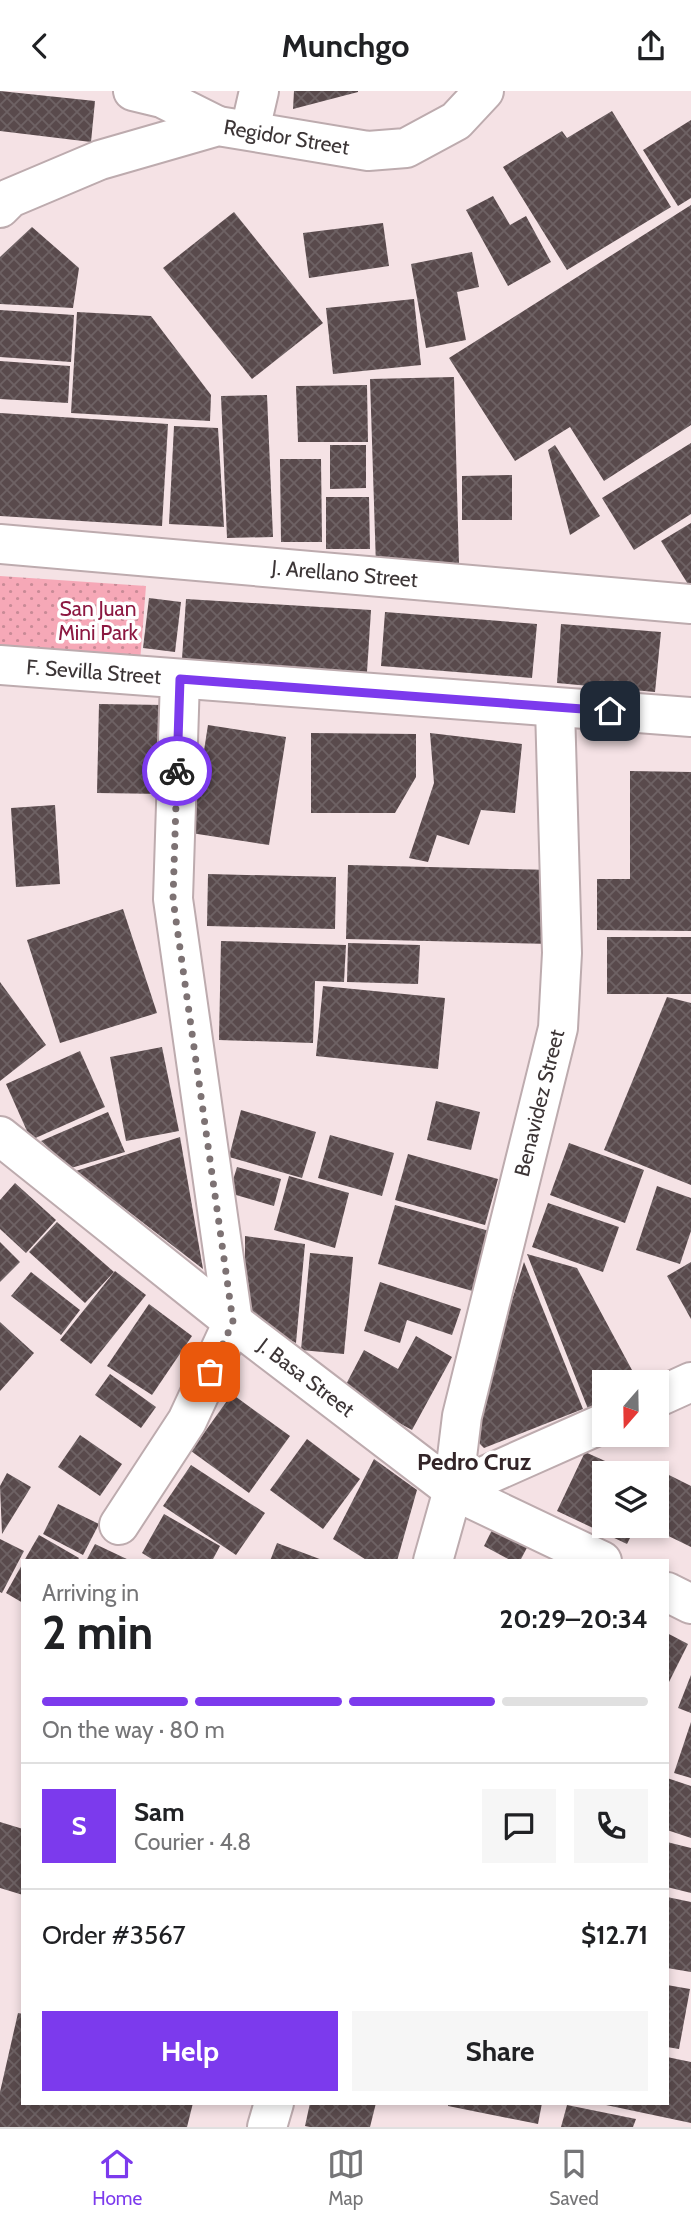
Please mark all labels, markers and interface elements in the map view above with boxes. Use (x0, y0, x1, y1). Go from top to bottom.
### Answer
text: Munchgo (282, 26, 409, 65)
icon: back (21, 27, 59, 65)
icon: share (632, 27, 670, 65)
street label: Regidor Street (222, 114, 351, 160)
street label: J. Arellano Street (270, 555, 419, 592)
park label: San Juan Mini Park (58, 596, 139, 645)
street label: F. Sevilla Street (25, 654, 162, 689)
pin (580, 681, 640, 741)
icon: home (591, 692, 629, 730)
courier (142, 736, 212, 806)
icon: bike (158, 752, 196, 790)
street label: Benavidez Street (509, 1027, 569, 1179)
street label: J. Basa Street (252, 1332, 359, 1422)
pin (180, 1342, 240, 1402)
icon: bag (191, 1353, 229, 1391)
north arrow (592, 1370, 668, 1447)
map controls (592, 1370, 669, 1538)
district label: Pedro Cruz (417, 1447, 531, 1476)
button: layers (592, 1461, 669, 1538)
text: Arriving in (42, 1579, 139, 1607)
text: 20:29–20:34 (500, 1603, 648, 1635)
text: 2 min (42, 1605, 153, 1661)
text: On the way · 80 m (42, 1716, 225, 1744)
button: chat (482, 1789, 556, 1863)
button: phone (574, 1789, 648, 1863)
text: Sam (134, 1796, 185, 1828)
text: S (71, 1810, 87, 1842)
text: Courier · 4.8 (134, 1828, 251, 1856)
text: Order #3567 (42, 1919, 186, 1951)
text: $12.71 (581, 1919, 648, 1951)
button: Help (42, 2011, 338, 2091)
button: Share (352, 2011, 648, 2091)
tab: Home (92, 2145, 142, 2210)
tab: Map (327, 2145, 365, 2210)
tab: Saved (549, 2145, 599, 2210)

